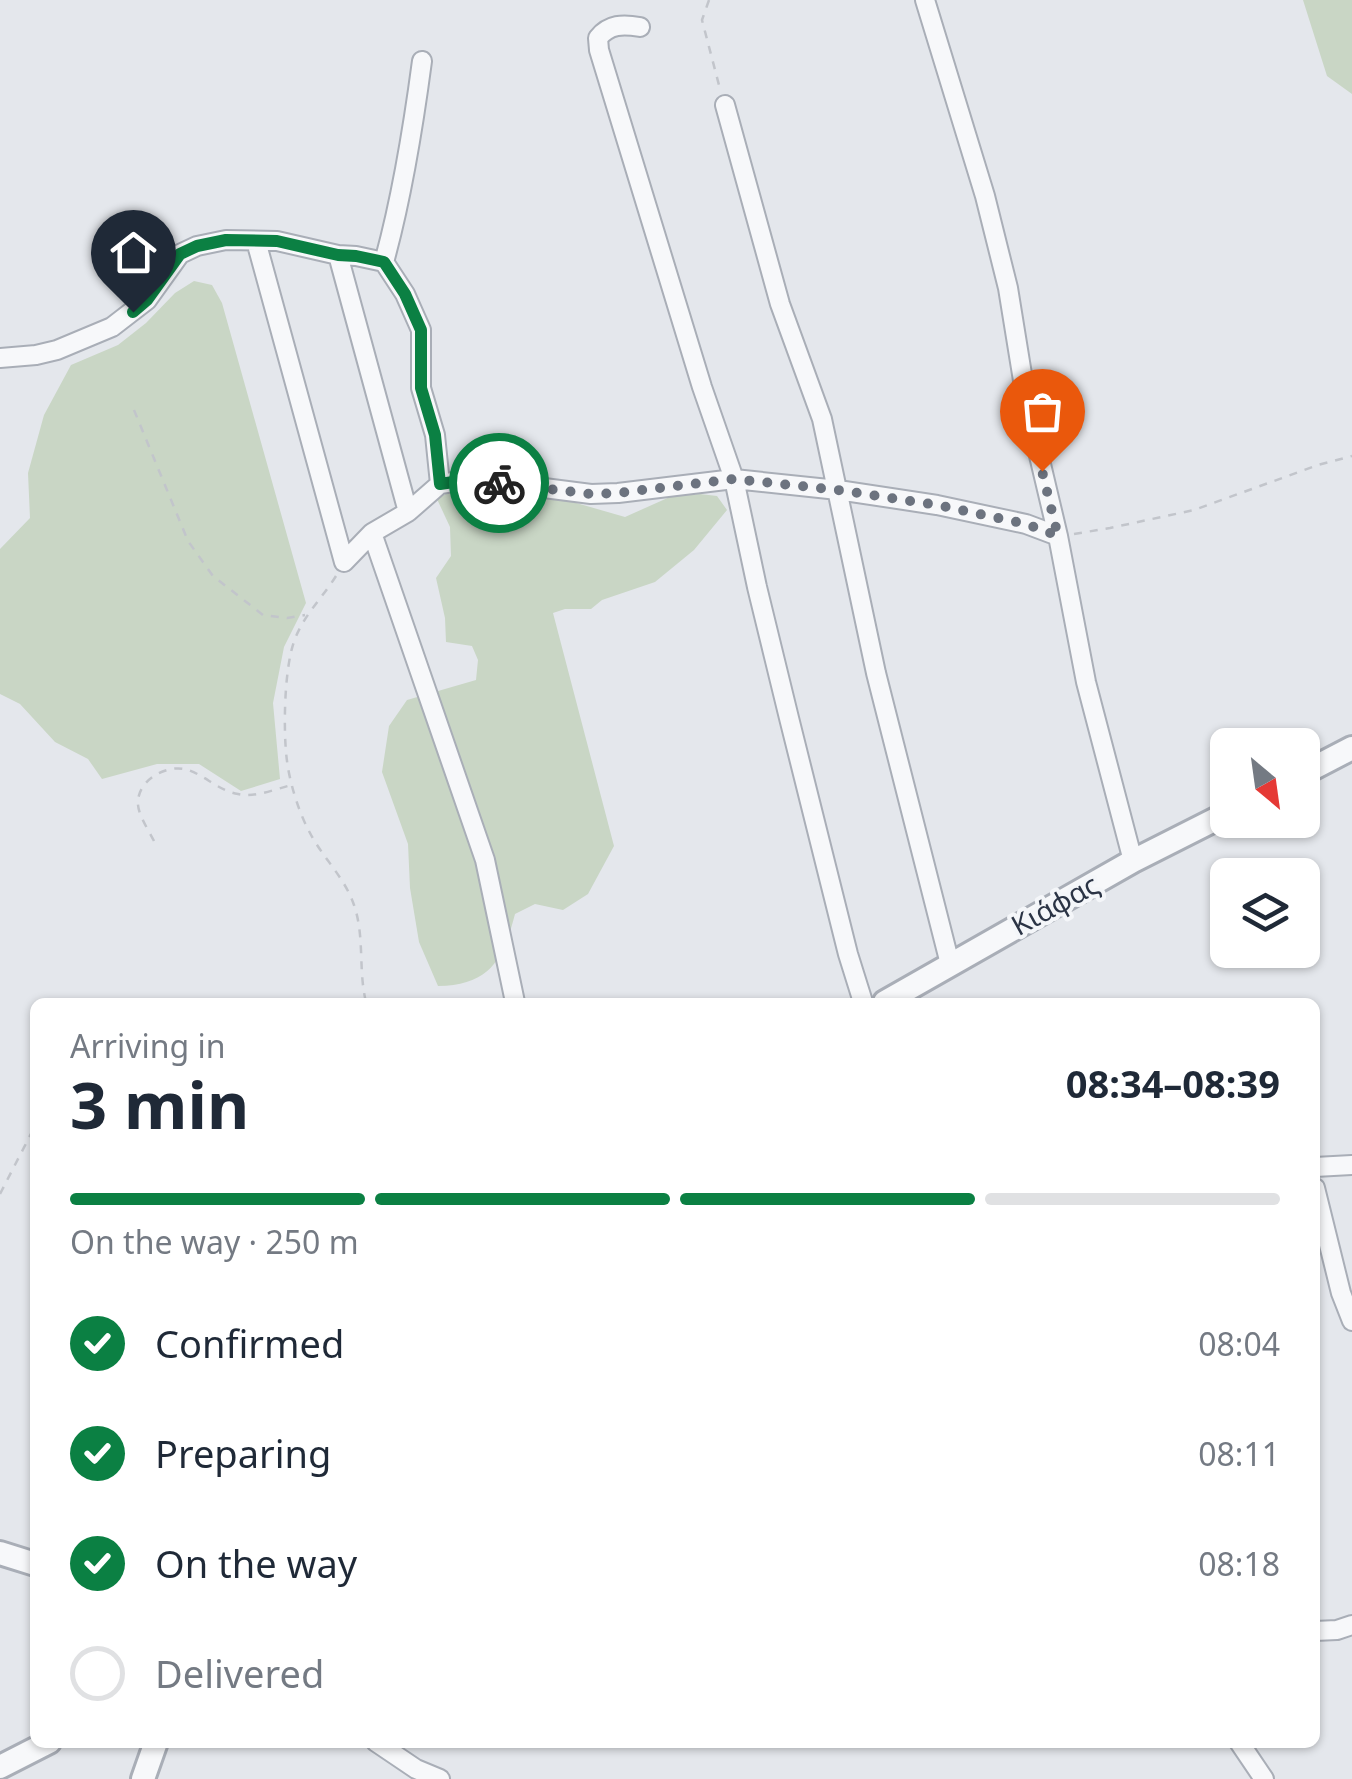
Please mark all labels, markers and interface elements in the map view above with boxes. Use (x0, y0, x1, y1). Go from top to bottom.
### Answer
pin (91, 210, 176, 313)
icon: home (106, 225, 161, 280)
pin (1000, 369, 1085, 472)
icon: bag (1015, 384, 1070, 439)
courier (449, 433, 549, 533)
icon: bike (472, 456, 527, 511)
north arrow (1210, 728, 1320, 838)
map controls (1210, 728, 1320, 968)
button: layers (1210, 858, 1320, 968)
street label: Κιάφας (1004, 865, 1105, 944)
text: Arriving in (70, 1024, 225, 1067)
text: 08:34–08:39 (1066, 1057, 1280, 1109)
text: 3 min (70, 1060, 249, 1148)
text: On the way · 250 m (70, 1220, 359, 1263)
icon: check (70, 1316, 125, 1371)
text: Confirmed (155, 1317, 344, 1369)
text: 08:04 (1198, 1322, 1280, 1365)
icon: check (70, 1426, 125, 1481)
text: Preparing (155, 1427, 331, 1479)
text: 08:11 (1198, 1432, 1280, 1475)
icon: check (70, 1536, 125, 1591)
text: On the way (155, 1537, 357, 1589)
text: 08:18 (1198, 1542, 1280, 1585)
text: Delivered (155, 1647, 324, 1699)

